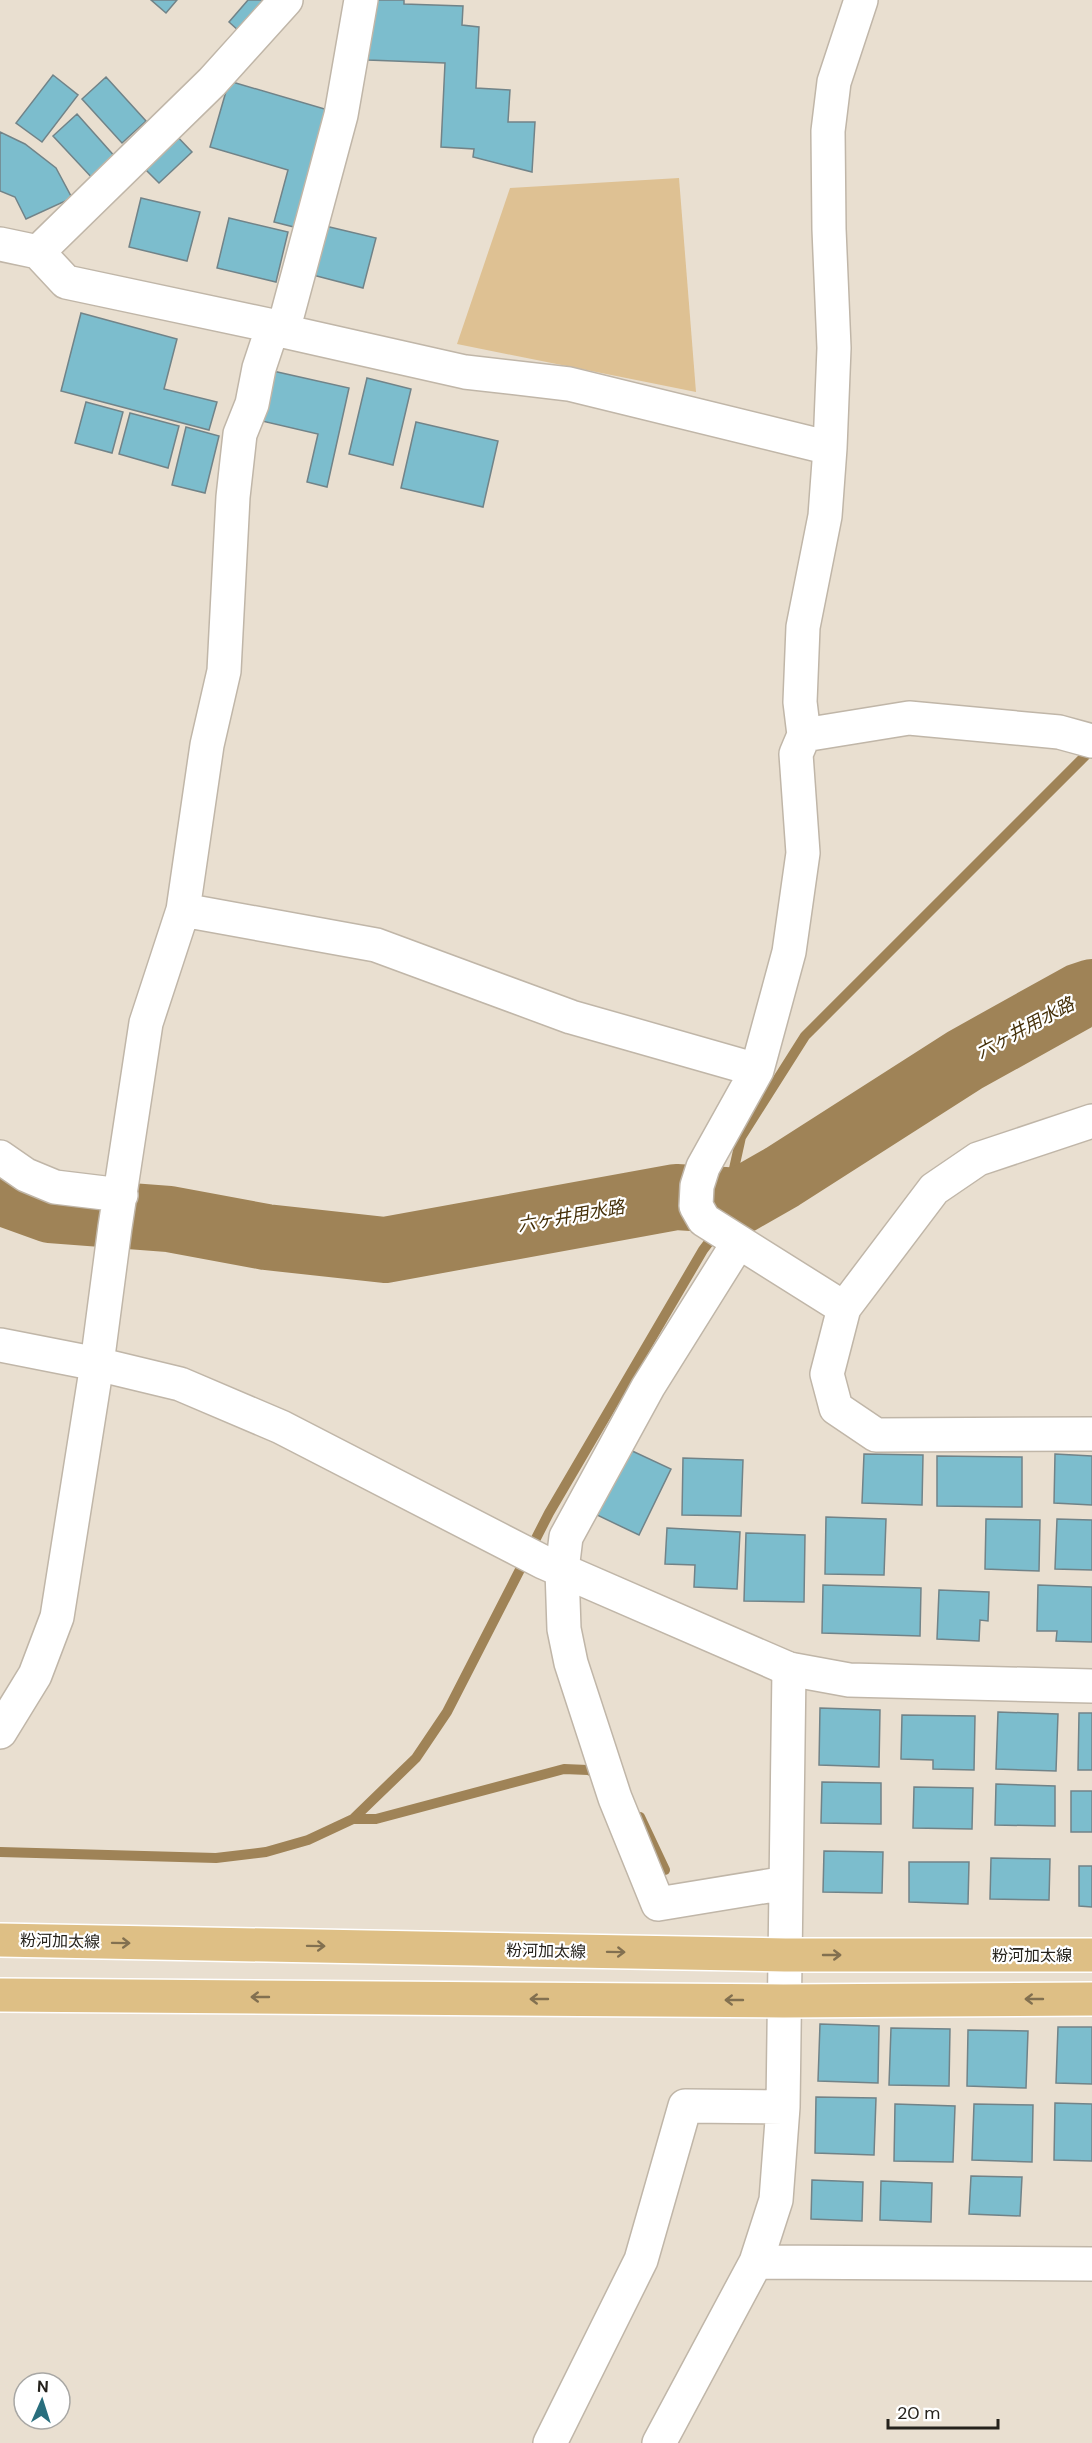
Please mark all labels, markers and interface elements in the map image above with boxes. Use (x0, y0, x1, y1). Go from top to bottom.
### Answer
water label: 六ヶ井用水路 (972, 991, 1080, 1064)
water label: 六ヶ井用水路 (516, 1194, 628, 1237)
street label: 粉河加太線 (20, 1930, 100, 1952)
one-way arrow (111, 1937, 131, 1948)
street label: 粉河加太線 (506, 1940, 586, 1962)
one-way arrow (306, 1941, 326, 1952)
street label: 粉河加太線 (992, 1945, 1072, 1966)
one-way arrow (606, 1946, 626, 1958)
one-way arrow (822, 1949, 842, 1961)
one-way arrow (250, 1991, 270, 2003)
one-way arrow (529, 1993, 549, 2005)
one-way arrow (1024, 1993, 1044, 2005)
one-way arrow (724, 1994, 744, 2006)
north arrow (12, 2371, 72, 2431)
text: N (36, 2376, 49, 2397)
scale bar (888, 2392, 998, 2430)
text: 20 m (897, 2401, 940, 2425)

